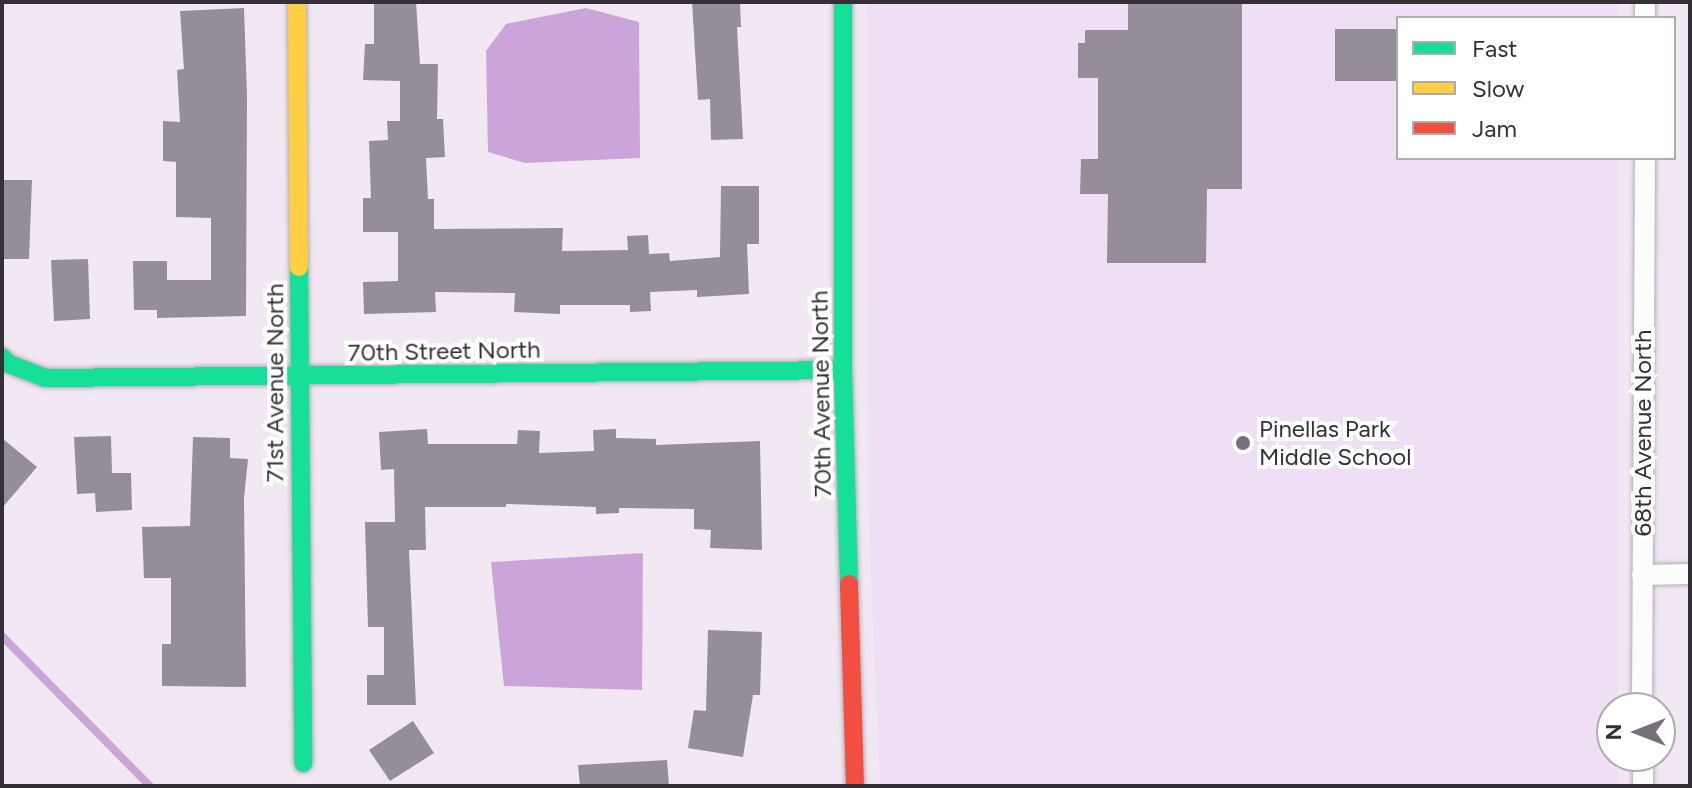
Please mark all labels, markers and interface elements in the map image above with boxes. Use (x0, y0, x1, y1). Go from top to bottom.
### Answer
legend (1396, 16, 1676, 160)
text: Fast (1472, 34, 1517, 63)
text: Slow (1472, 74, 1524, 103)
text: Jam (1472, 114, 1517, 143)
street label: 71st Avenue North (261, 283, 289, 483)
street label: 70th Avenue North (805, 290, 837, 498)
street label: 68th Avenue North (1629, 330, 1657, 536)
street label: 70th Street North (347, 335, 541, 367)
place label: Pinellas Park Middle School (1259, 415, 1412, 471)
marker: Pinellas Park Middle School (1234, 434, 1252, 452)
north arrow (1596, 692, 1676, 772)
text: N (1600, 724, 1627, 741)

